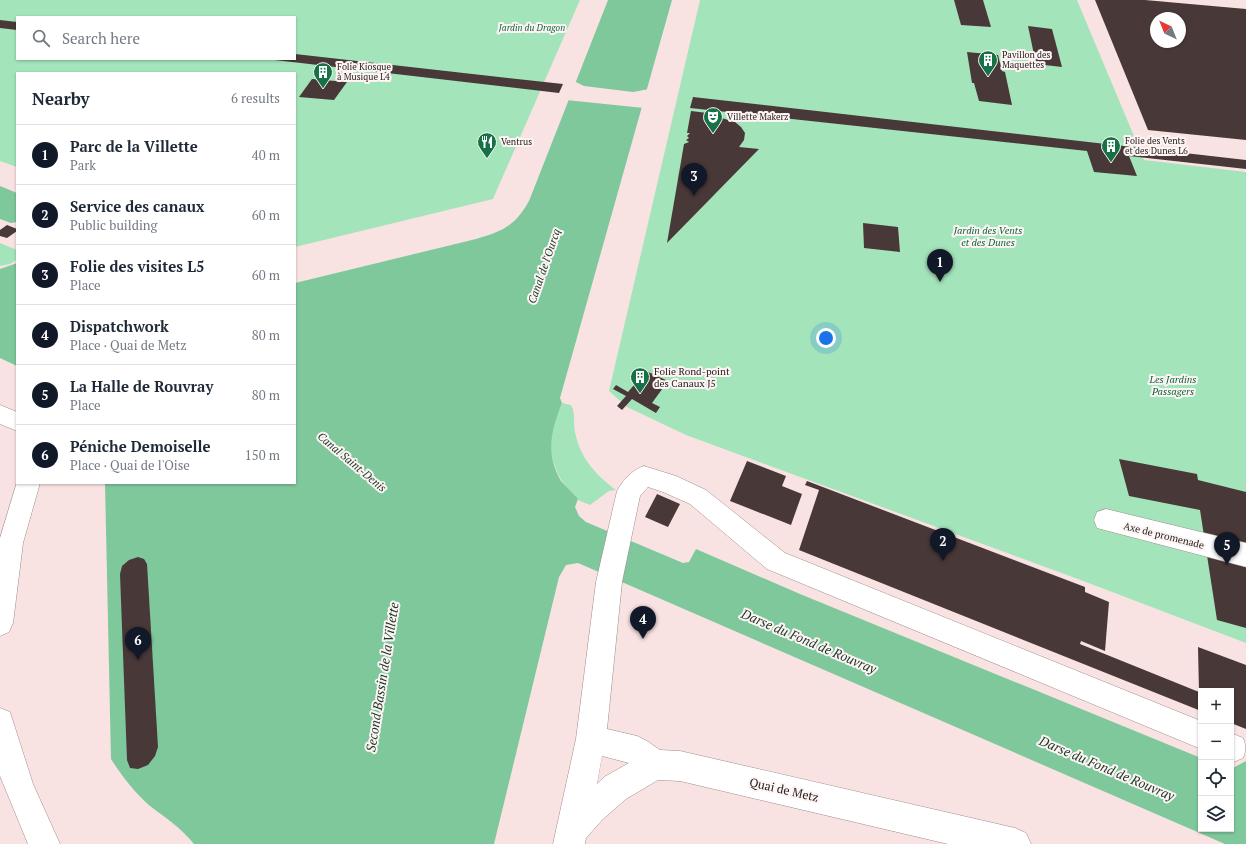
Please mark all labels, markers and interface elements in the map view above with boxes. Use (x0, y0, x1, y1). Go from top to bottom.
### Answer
north arrow (1150, 12, 1186, 48)
search box (16, 16, 296, 60)
park label: Jardin du Dragon (498, 22, 565, 34)
icon: search (30, 27, 52, 49)
text: Search here (62, 28, 140, 48)
building icon: Pavillon des Maquettes (977, 49, 999, 77)
place label: Pavillon des Maquettes (1002, 49, 1051, 71)
building icon: Folie Kiosque à Musique L4 (312, 61, 334, 89)
place label: Folie Kiosque à Musique L4 (337, 61, 392, 83)
text: Nearby (32, 87, 90, 110)
text: 6 results (231, 89, 280, 107)
theatre icon: Villette Makerz (702, 106, 724, 134)
place label: Villette Makerz (727, 111, 788, 123)
restaurant icon: Ventrus (476, 131, 498, 159)
building icon: Folie des Vents et des Dunes L6 (1100, 135, 1122, 163)
place label: Folie des Vents et des Dunes L6 (1125, 135, 1188, 157)
text: Parc de la Villette (70, 136, 198, 156)
place label: Ventrus (501, 136, 532, 148)
text: 1 (41, 146, 49, 164)
text: 40 m (252, 146, 280, 164)
text: Park (70, 156, 96, 174)
pin: 3 (681, 163, 707, 196)
text: Service des canaux (70, 196, 204, 216)
text: 2 (41, 206, 49, 224)
text: 60 m (252, 206, 280, 224)
text: Public building (70, 216, 157, 234)
park label: Jardin des Vents et des Dunes (953, 224, 1022, 249)
water label: Canal de l'Ourcq (525, 227, 563, 305)
pin: 1 (927, 249, 953, 282)
text: Folie des visites L5 (70, 256, 204, 276)
text: 3 (41, 266, 49, 284)
text: 60 m (252, 266, 280, 284)
text: Place (70, 276, 101, 294)
text: Dispatchwork (70, 316, 169, 336)
text: 4 (41, 326, 49, 344)
text: 80 m (252, 326, 280, 344)
your location (816, 328, 836, 348)
text: Place · Quai de Metz (70, 336, 187, 354)
place label: Folie Rond-point des Canaux J5 (654, 365, 730, 390)
building icon: Folie Rond-point des Canaux J5 (629, 366, 651, 394)
park label: Les Jardins Passagers (1149, 373, 1196, 398)
text: La Halle de Rouvray (70, 376, 213, 396)
text: 5 (41, 386, 49, 404)
text: 80 m (252, 386, 280, 404)
text: Place (70, 396, 101, 414)
water label: Canal Saint-Denis (315, 429, 390, 495)
text: Péniche Demoiselle (70, 436, 211, 456)
text: 6 (41, 446, 49, 464)
text: 150 m (245, 446, 280, 464)
text: Place · Quai de l'Oise (70, 456, 190, 474)
street label: Axe de promenade (1122, 519, 1206, 552)
pin: 2 (930, 528, 956, 561)
pin: 5 (1214, 532, 1240, 565)
water label: Second Bassin de la Villette (361, 601, 403, 753)
water label: Darse du Fond de Rouvray (738, 604, 880, 678)
pin: 4 (630, 606, 656, 639)
pin: 6 (125, 627, 151, 660)
map controls (1198, 688, 1234, 832)
button: + (1198, 688, 1234, 724)
button: − (1198, 724, 1234, 760)
water label: Darse du Fond de Rouvray (1036, 731, 1178, 805)
button: locate (1198, 760, 1234, 796)
street label: Quai de Metz (748, 774, 820, 805)
button: layers (1198, 796, 1234, 832)

